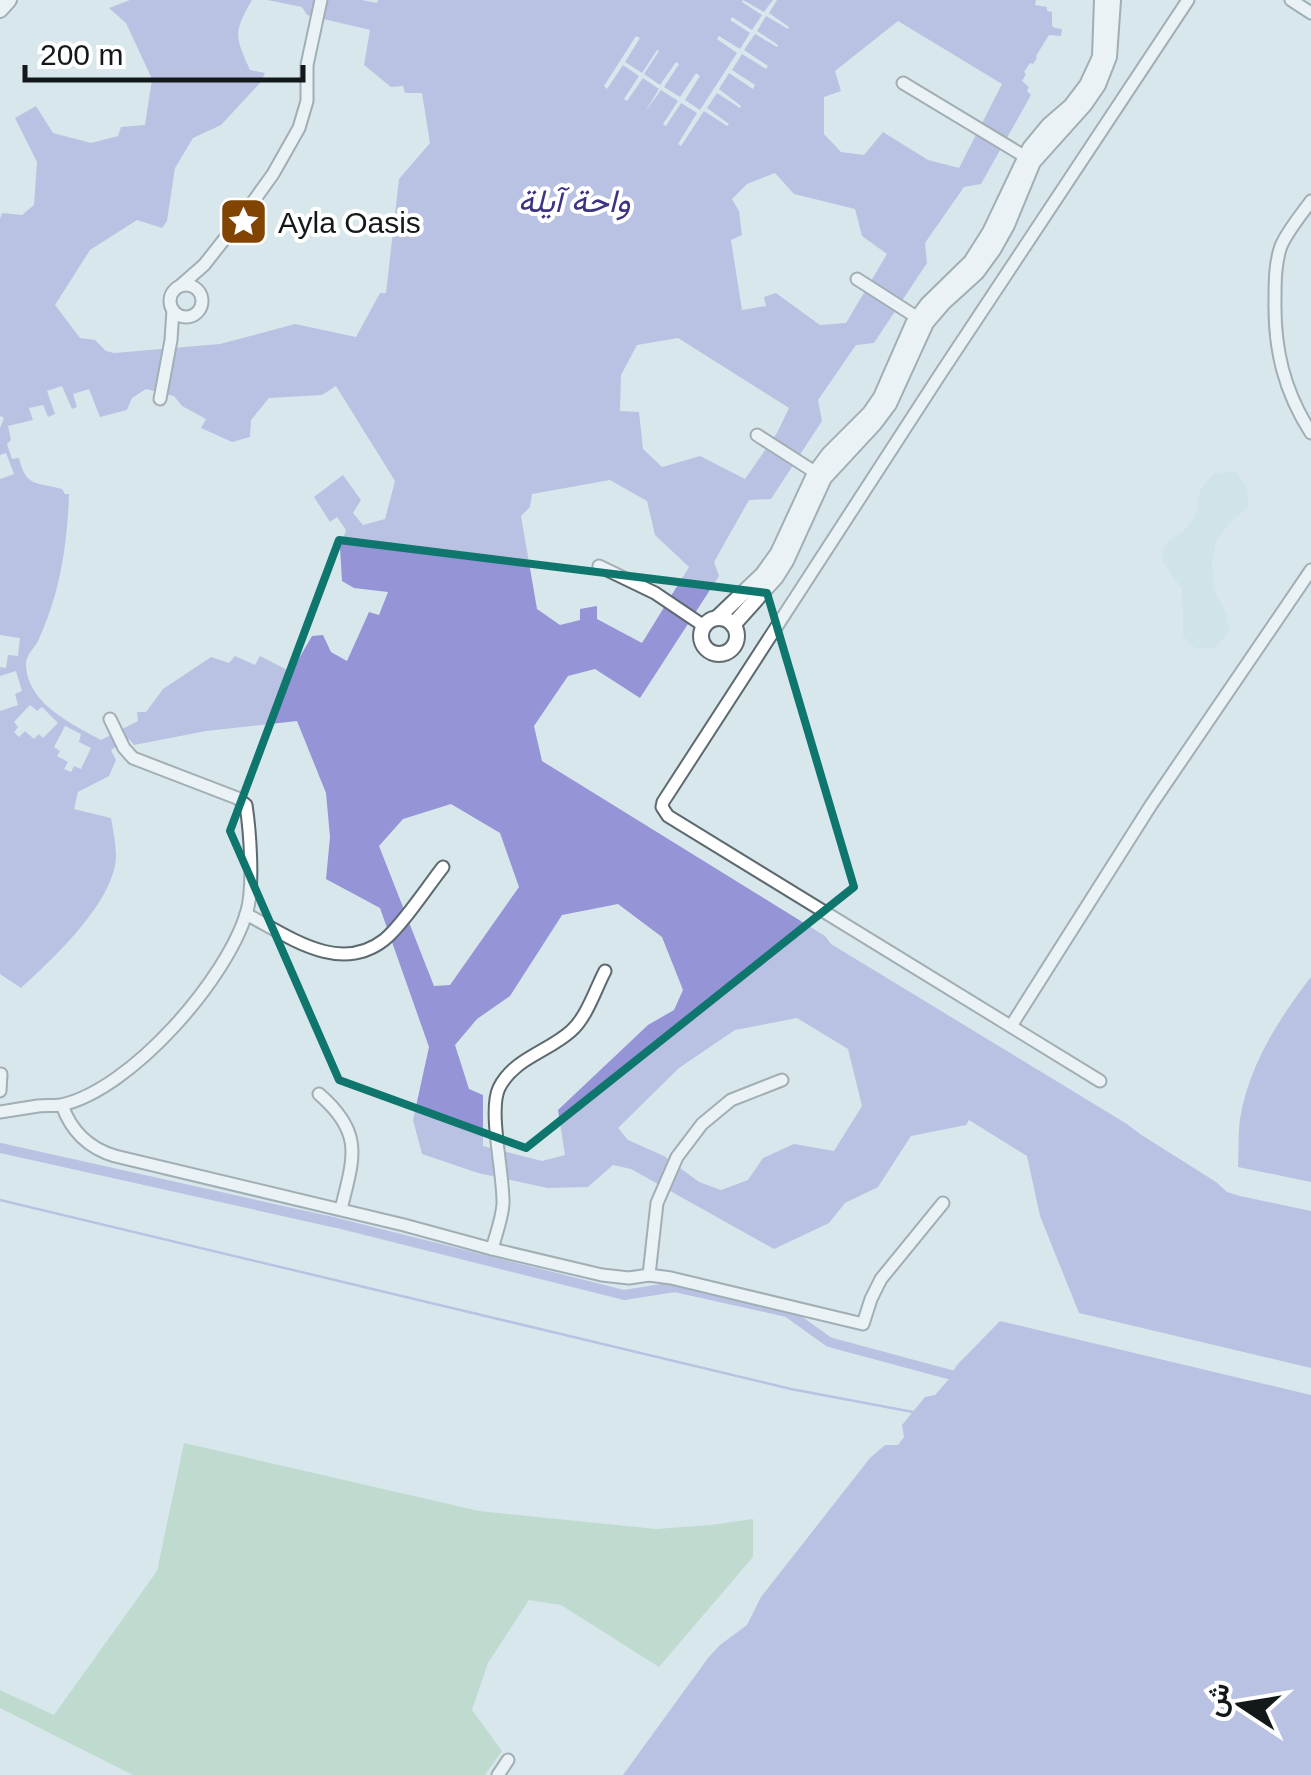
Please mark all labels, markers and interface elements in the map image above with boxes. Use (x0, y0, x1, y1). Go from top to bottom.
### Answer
scale bar (25, 20, 302, 82)
text: 200 m (40, 38, 123, 71)
water label: واحة آيلة (518, 183, 630, 221)
place icon: Ayla Oasis (217, 196, 269, 248)
place label: Ayla Oasis (278, 206, 421, 239)
north arrow (1191, 1655, 1291, 1755)
text: ش (1198, 1680, 1237, 1720)

